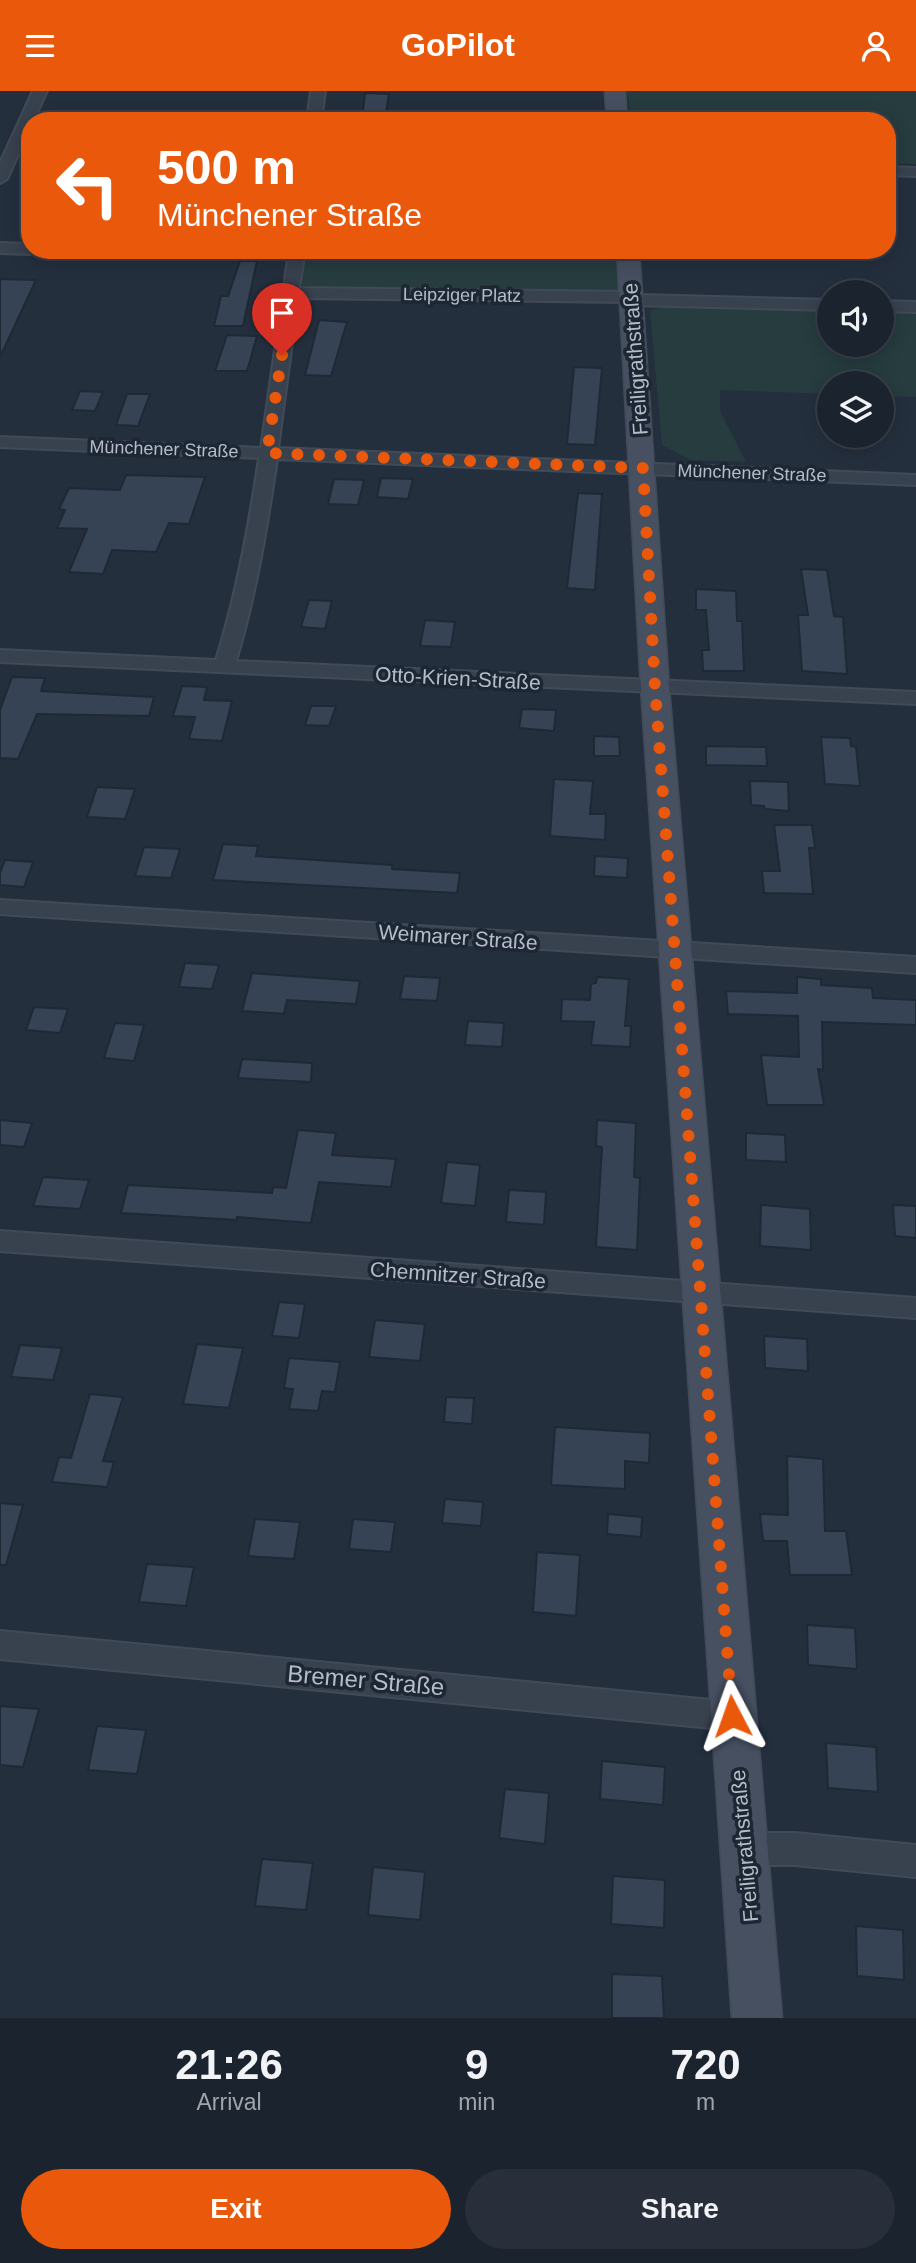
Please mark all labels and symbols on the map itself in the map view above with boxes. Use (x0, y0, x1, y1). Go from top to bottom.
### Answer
street label: Freiligrathstraße (618, 282, 652, 436)
pin (252, 283, 312, 355)
street label: Leipziger Platz (403, 284, 521, 306)
street label: Münchener Straße (89, 436, 239, 462)
street label: Münchener Straße (677, 460, 827, 486)
street label: Otto-Krien-Straße (375, 662, 541, 694)
street label: Weimarer Straße (378, 920, 538, 954)
street label: Chemnitzer Straße (369, 1257, 547, 1293)
street label: Bremer Straße (286, 1660, 446, 1700)
position arrow (695, 1679, 769, 1753)
street label: Freiligrathstraße (726, 1769, 762, 1923)

